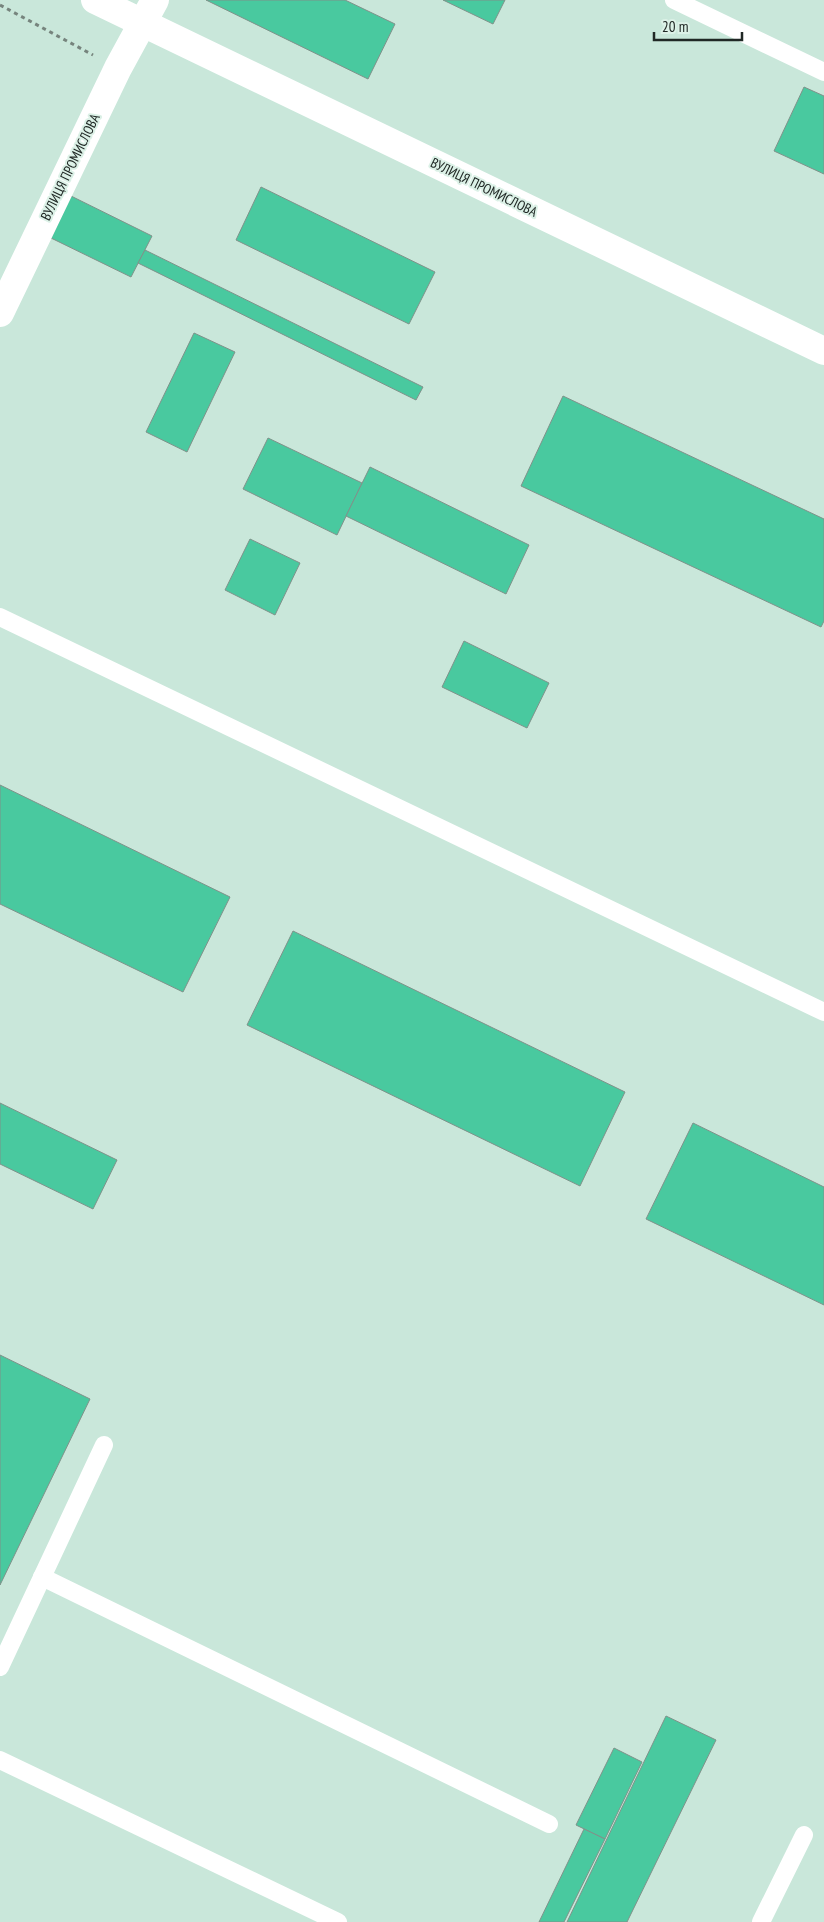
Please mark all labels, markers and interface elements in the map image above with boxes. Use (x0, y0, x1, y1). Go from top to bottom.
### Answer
scale bar (654, 10, 742, 42)
text: 20 m (662, 17, 688, 36)
street label: ВУЛИЦЯ ПРОМИСЛОВА (36, 110, 104, 223)
street label: ВУЛИЦЯ ПРОМИСЛОВА (428, 153, 541, 221)

